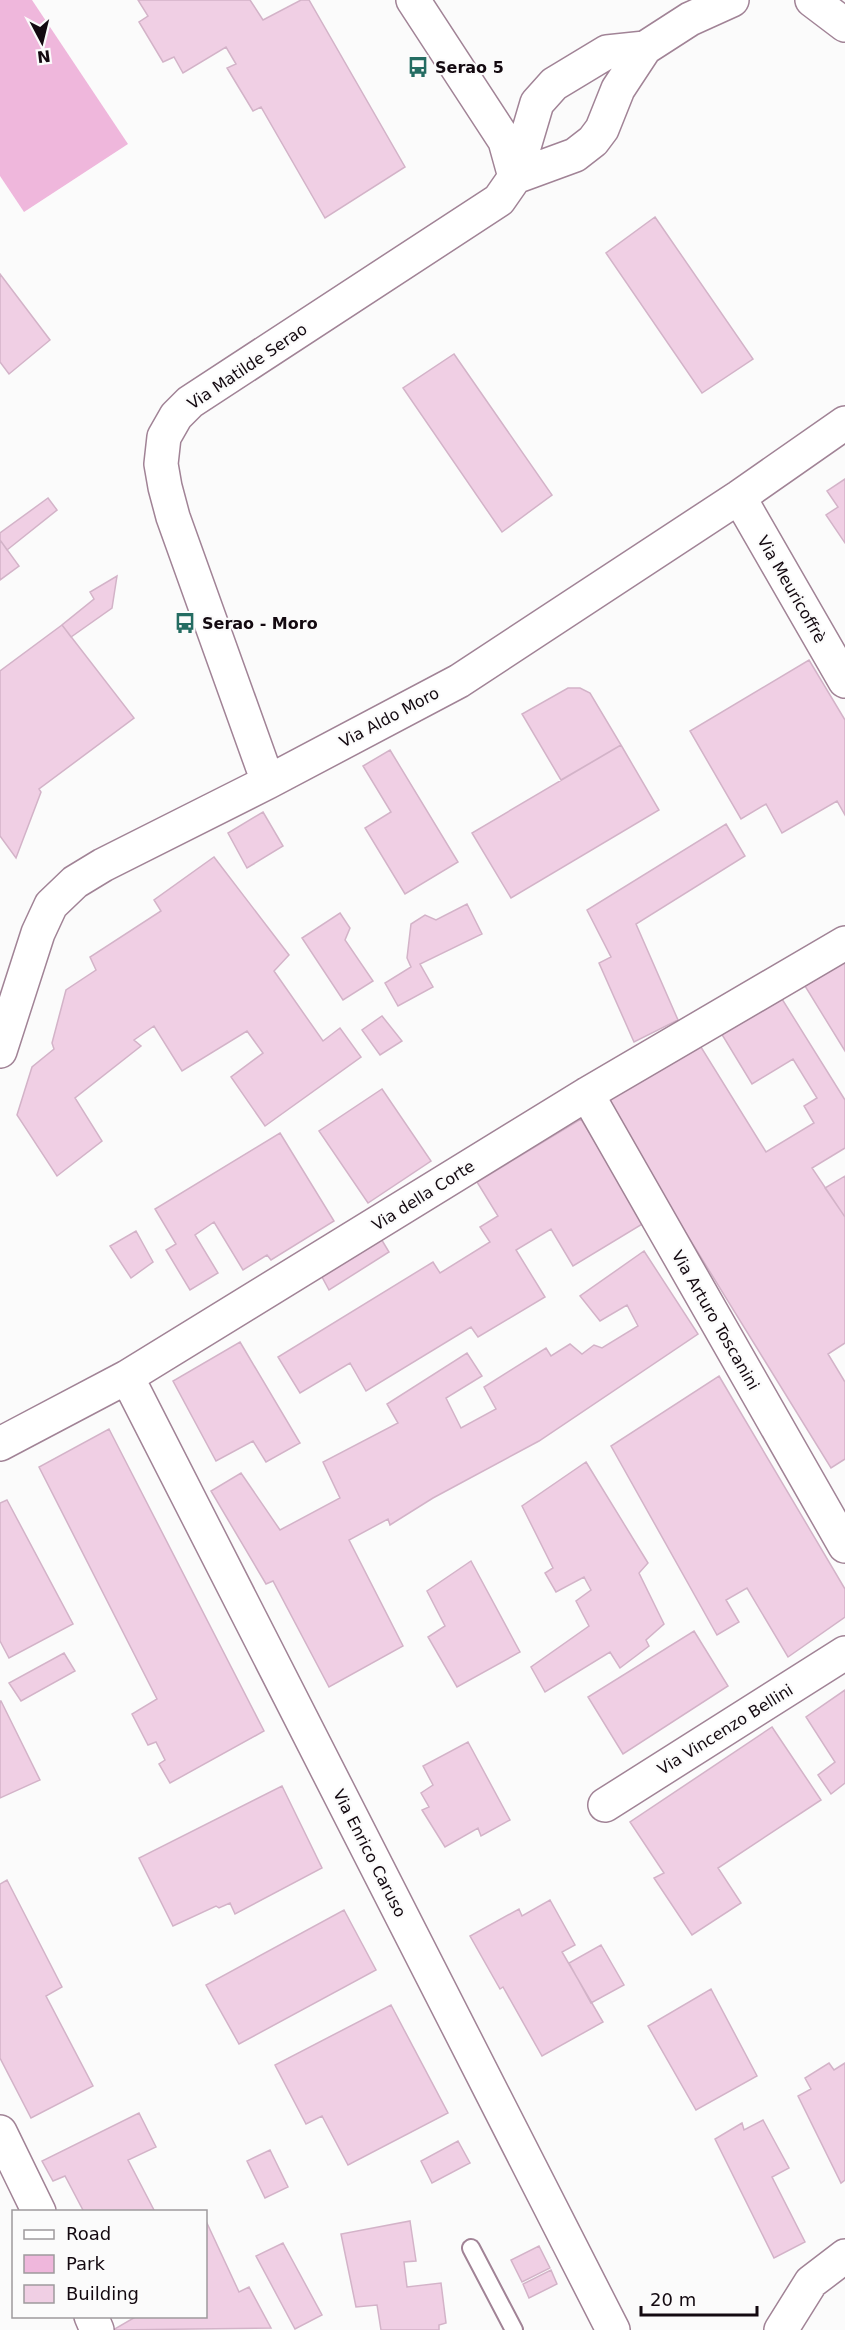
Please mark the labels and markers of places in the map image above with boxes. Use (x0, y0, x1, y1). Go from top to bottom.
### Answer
bus stop icon: Serao 5 (406, 55, 430, 79)
place label: Serao 5 (435, 58, 504, 77)
bus stop icon: Serao - Moro (173, 611, 197, 635)
place label: Serao - Moro (202, 614, 318, 633)

